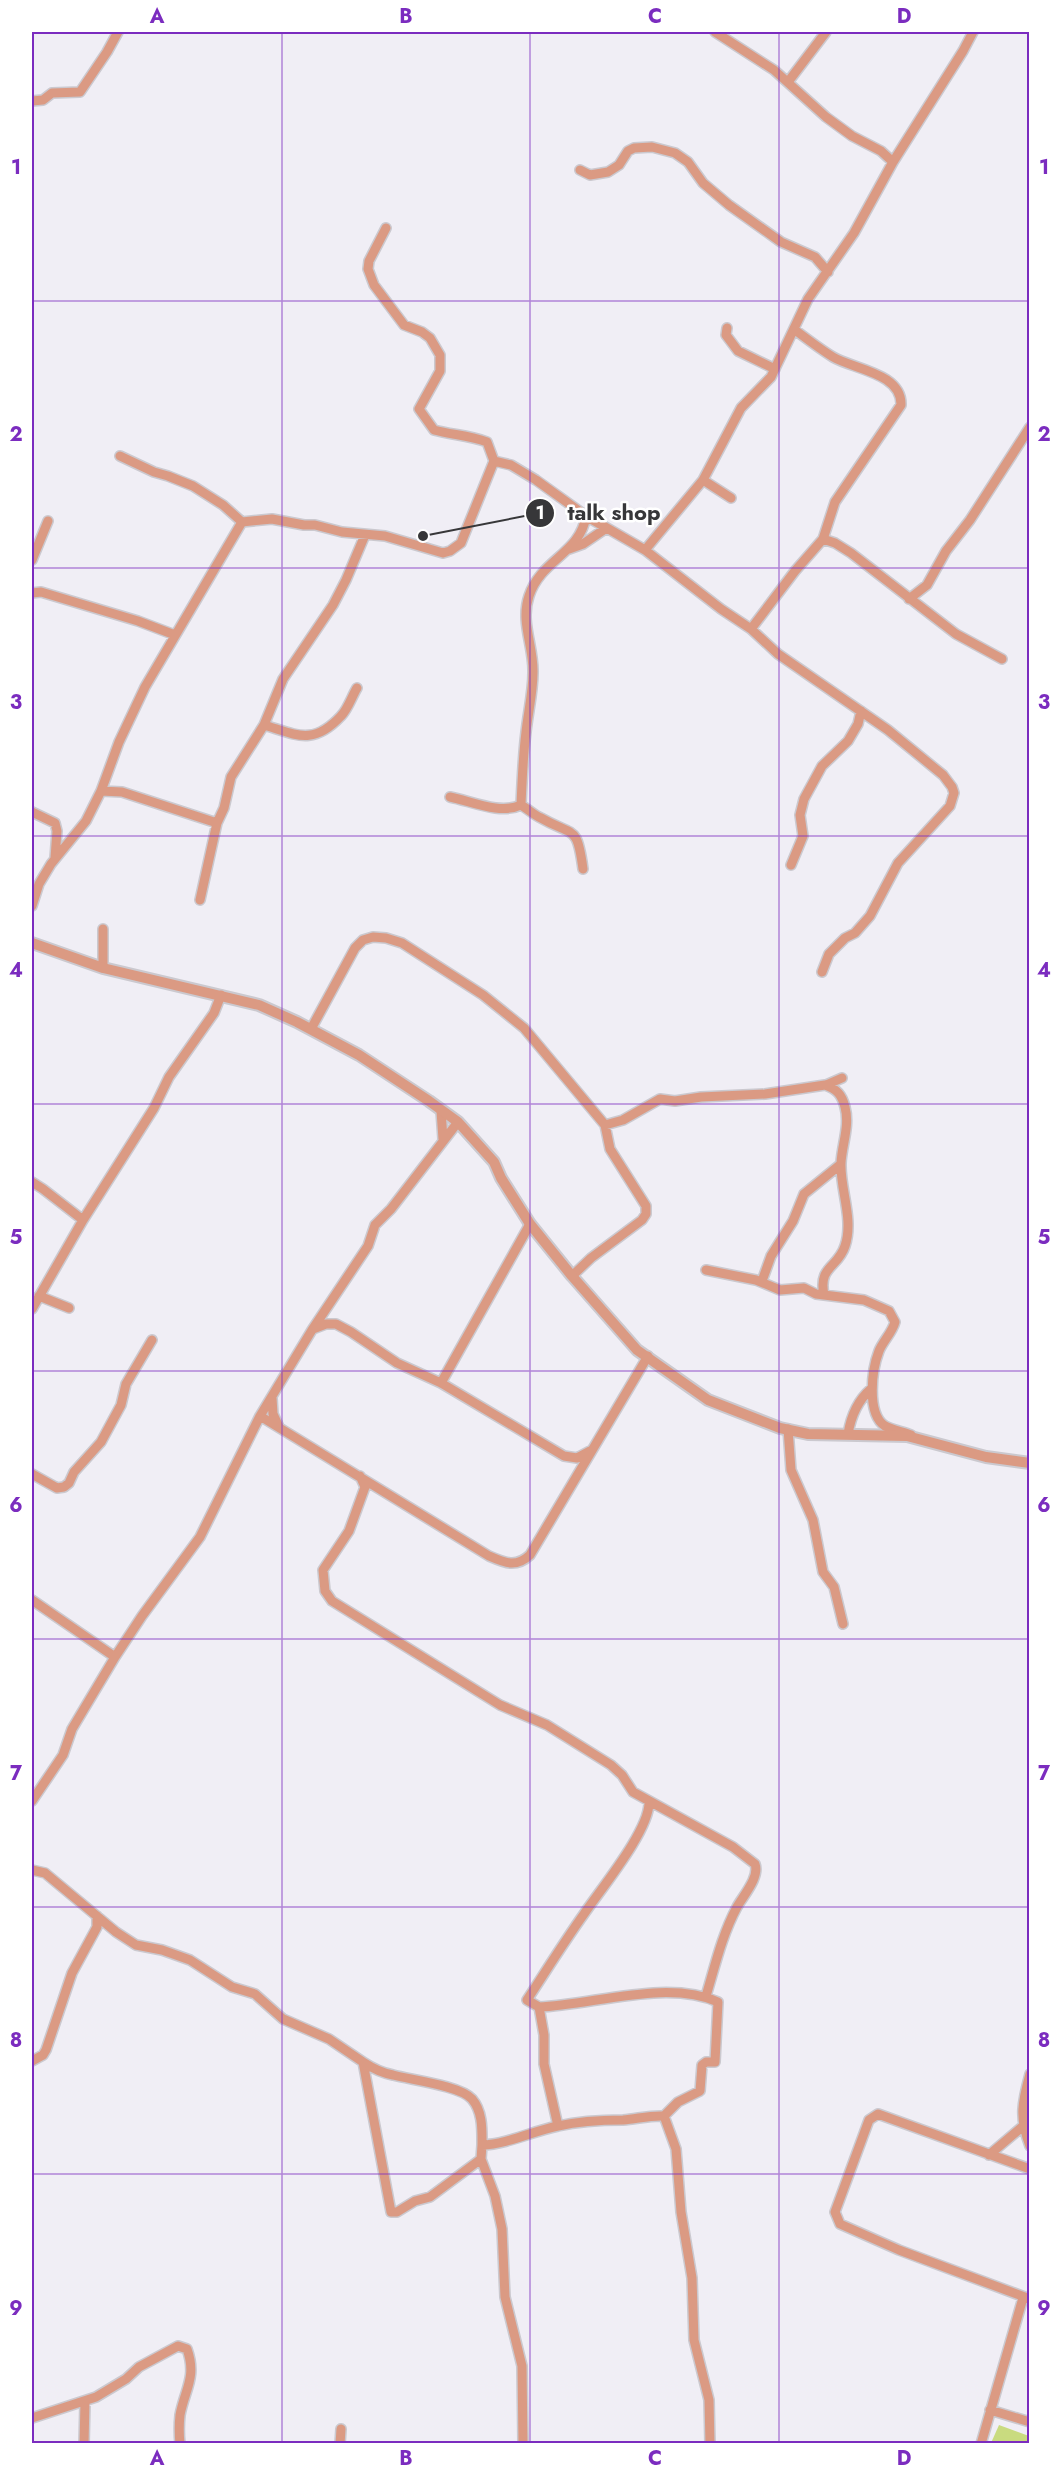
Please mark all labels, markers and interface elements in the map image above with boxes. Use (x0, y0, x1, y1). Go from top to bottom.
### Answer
text: A (149, 2, 165, 31)
text: B (399, 2, 413, 31)
text: C (648, 2, 662, 31)
text: D (897, 2, 911, 31)
text: 1 (11, 153, 21, 182)
text: 1 (1039, 153, 1049, 182)
text: 2 (9, 420, 23, 449)
text: 2 (1037, 420, 1051, 449)
callout: talk shop (525, 493, 673, 533)
text: talk shop (567, 496, 661, 528)
text: 1 (535, 500, 545, 526)
text: 3 (10, 688, 22, 717)
text: 3 (1038, 688, 1050, 717)
text: 4 (9, 956, 23, 985)
text: 4 (1037, 956, 1051, 985)
text: 5 (10, 1223, 23, 1252)
text: 5 (1038, 1223, 1051, 1252)
text: 6 (9, 1491, 23, 1520)
text: 6 (1037, 1491, 1051, 1520)
text: 7 (10, 1759, 23, 1788)
text: 7 (1038, 1759, 1051, 1788)
text: 8 (10, 2026, 22, 2055)
text: 8 (1038, 2026, 1050, 2055)
text: 9 (9, 2294, 23, 2323)
text: 9 (1037, 2294, 1051, 2323)
text: A (149, 2444, 165, 2473)
text: B (399, 2444, 413, 2473)
text: C (648, 2444, 662, 2473)
text: D (897, 2444, 911, 2473)

